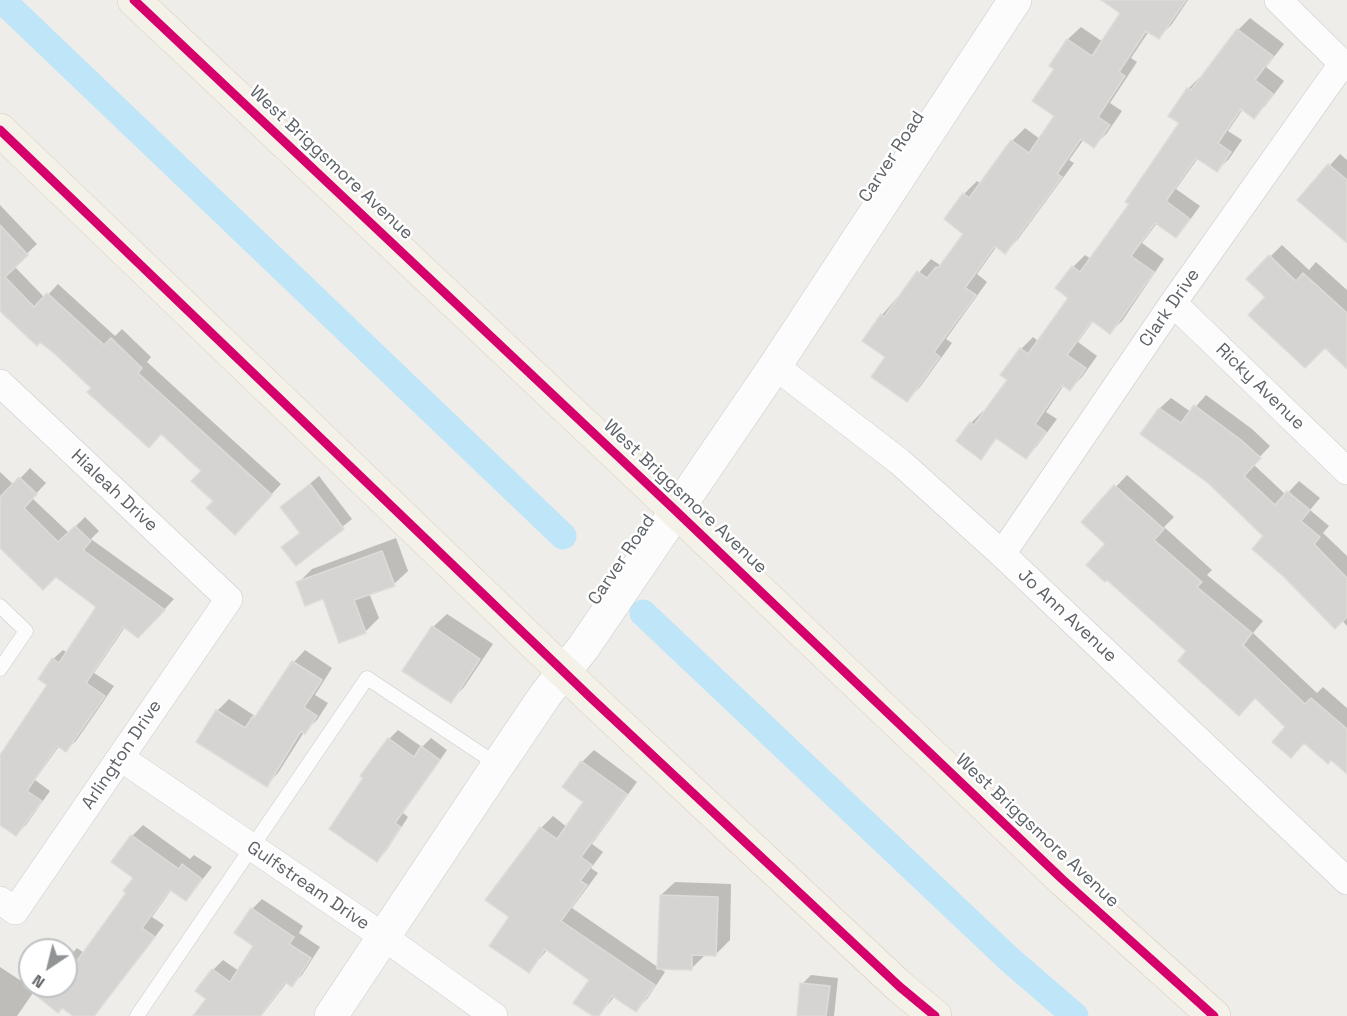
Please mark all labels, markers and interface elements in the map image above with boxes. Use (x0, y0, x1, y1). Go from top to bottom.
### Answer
street label: West Briggsmore Avenue (245, 81, 417, 245)
street label: Carver Road (855, 107, 929, 207)
street label: Clark Drive (1135, 265, 1205, 351)
street label: Ricky Avenue (1211, 339, 1309, 435)
street label: West Briggsmore Avenue (599, 415, 771, 579)
street label: Hialeah Drive (66, 445, 162, 537)
street label: Carver Road (584, 511, 660, 609)
street label: Jo Ann Avenue (1013, 565, 1121, 667)
street label: Arlington Drive (77, 696, 167, 814)
street label: West Briggsmore Avenue (951, 749, 1123, 913)
street label: Gulfstream Drive (243, 837, 373, 935)
north arrow (18, 938, 78, 998)
text: N (28, 970, 49, 993)

